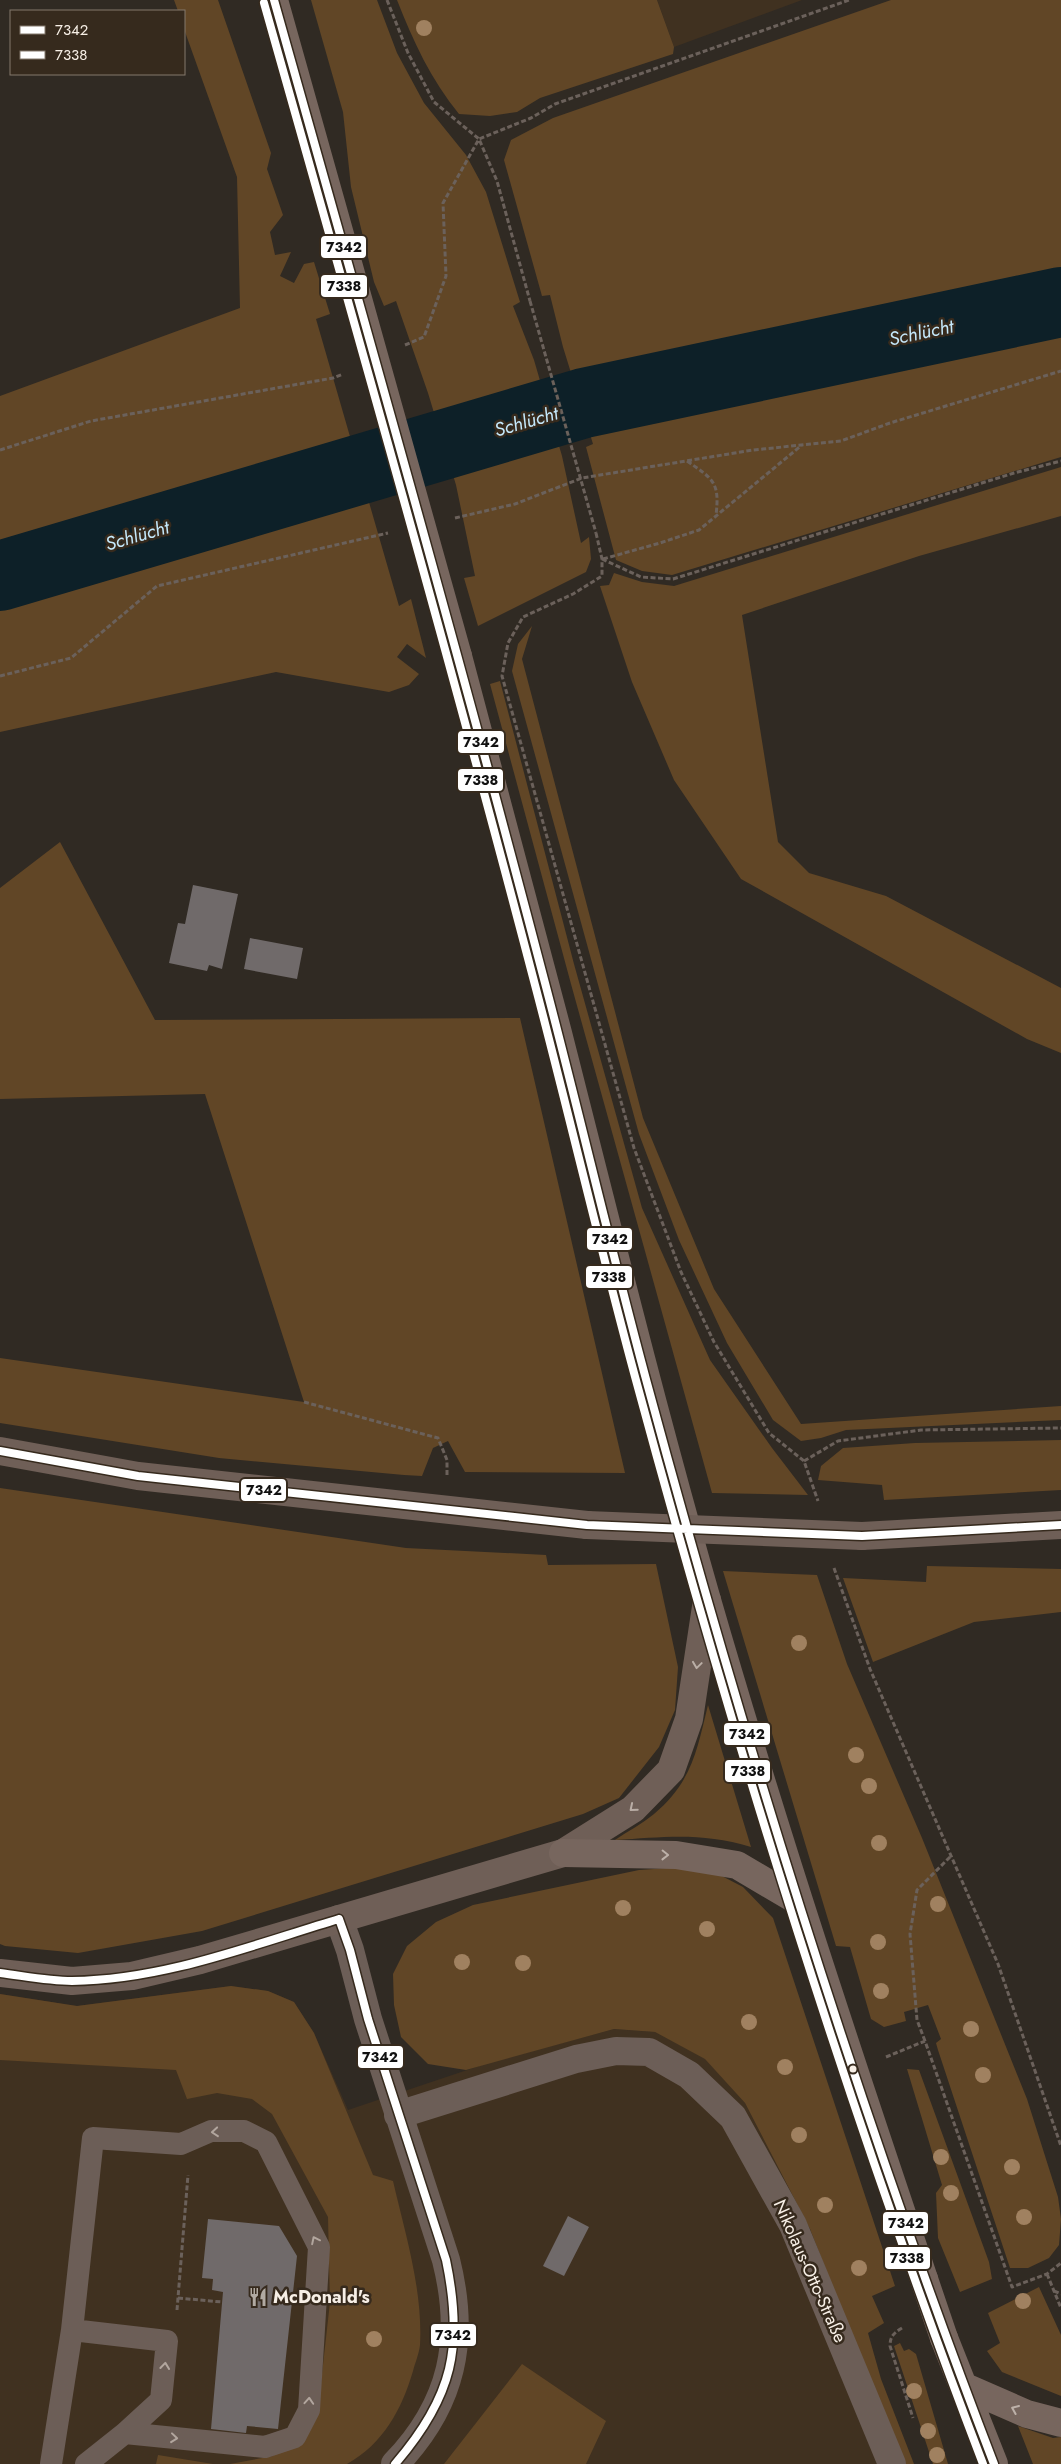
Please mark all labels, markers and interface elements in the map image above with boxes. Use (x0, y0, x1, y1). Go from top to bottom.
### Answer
legend (10, 10, 185, 75)
text: 7342 (55, 19, 88, 41)
text: 7338 (55, 44, 87, 66)
line badge: 7342 (320, 235, 367, 259)
text: 7342 (326, 237, 362, 257)
line badge: 7338 (320, 274, 368, 298)
text: 7338 (327, 276, 362, 296)
water label: Schlücht (886, 312, 957, 352)
water label: Schlücht (491, 399, 563, 443)
water label: Schlücht (102, 513, 174, 557)
line badge: 7342 (457, 730, 505, 754)
text: 7342 (463, 732, 499, 752)
line badge: 7338 (457, 768, 504, 792)
text: 7338 (464, 770, 499, 790)
line badge: 7342 (586, 1227, 633, 1251)
text: 7342 (592, 1229, 628, 1249)
line badge: 7338 (585, 1265, 633, 1289)
text: 7338 (592, 1267, 627, 1287)
line badge: 7342 (240, 1478, 287, 1502)
text: 7342 (246, 1480, 282, 1500)
one-way arrow (693, 1661, 703, 1670)
line badge: 7342 (723, 1722, 771, 1746)
text: 7342 (729, 1724, 765, 1744)
line badge: 7338 (724, 1759, 771, 1783)
text: 7338 (731, 1761, 766, 1781)
one-way arrow (629, 1803, 638, 1812)
one-way arrow (661, 1850, 669, 1860)
line badge: 7342 (357, 2045, 404, 2069)
text: 7342 (362, 2047, 398, 2067)
unlabelled marker (848, 2064, 858, 2074)
one-way arrow (211, 2126, 219, 2137)
street label: Nikolaus-Otto-Straße (767, 2195, 853, 2347)
line badge: 7342 (882, 2211, 929, 2235)
text: 7342 (888, 2213, 924, 2233)
one-way arrow (311, 2236, 321, 2245)
line badge: 7338 (884, 2246, 931, 2270)
text: 7338 (890, 2248, 925, 2268)
place label: McDonald's (273, 2284, 370, 2310)
restaurant icon: McDonald's (247, 2286, 269, 2308)
line badge: 7342 (430, 2323, 477, 2347)
text: 7342 (435, 2325, 471, 2345)
one-way arrow (159, 2361, 170, 2369)
one-way arrow (304, 2397, 315, 2405)
one-way arrow (1011, 2404, 1020, 2415)
one-way arrow (170, 2432, 178, 2443)

